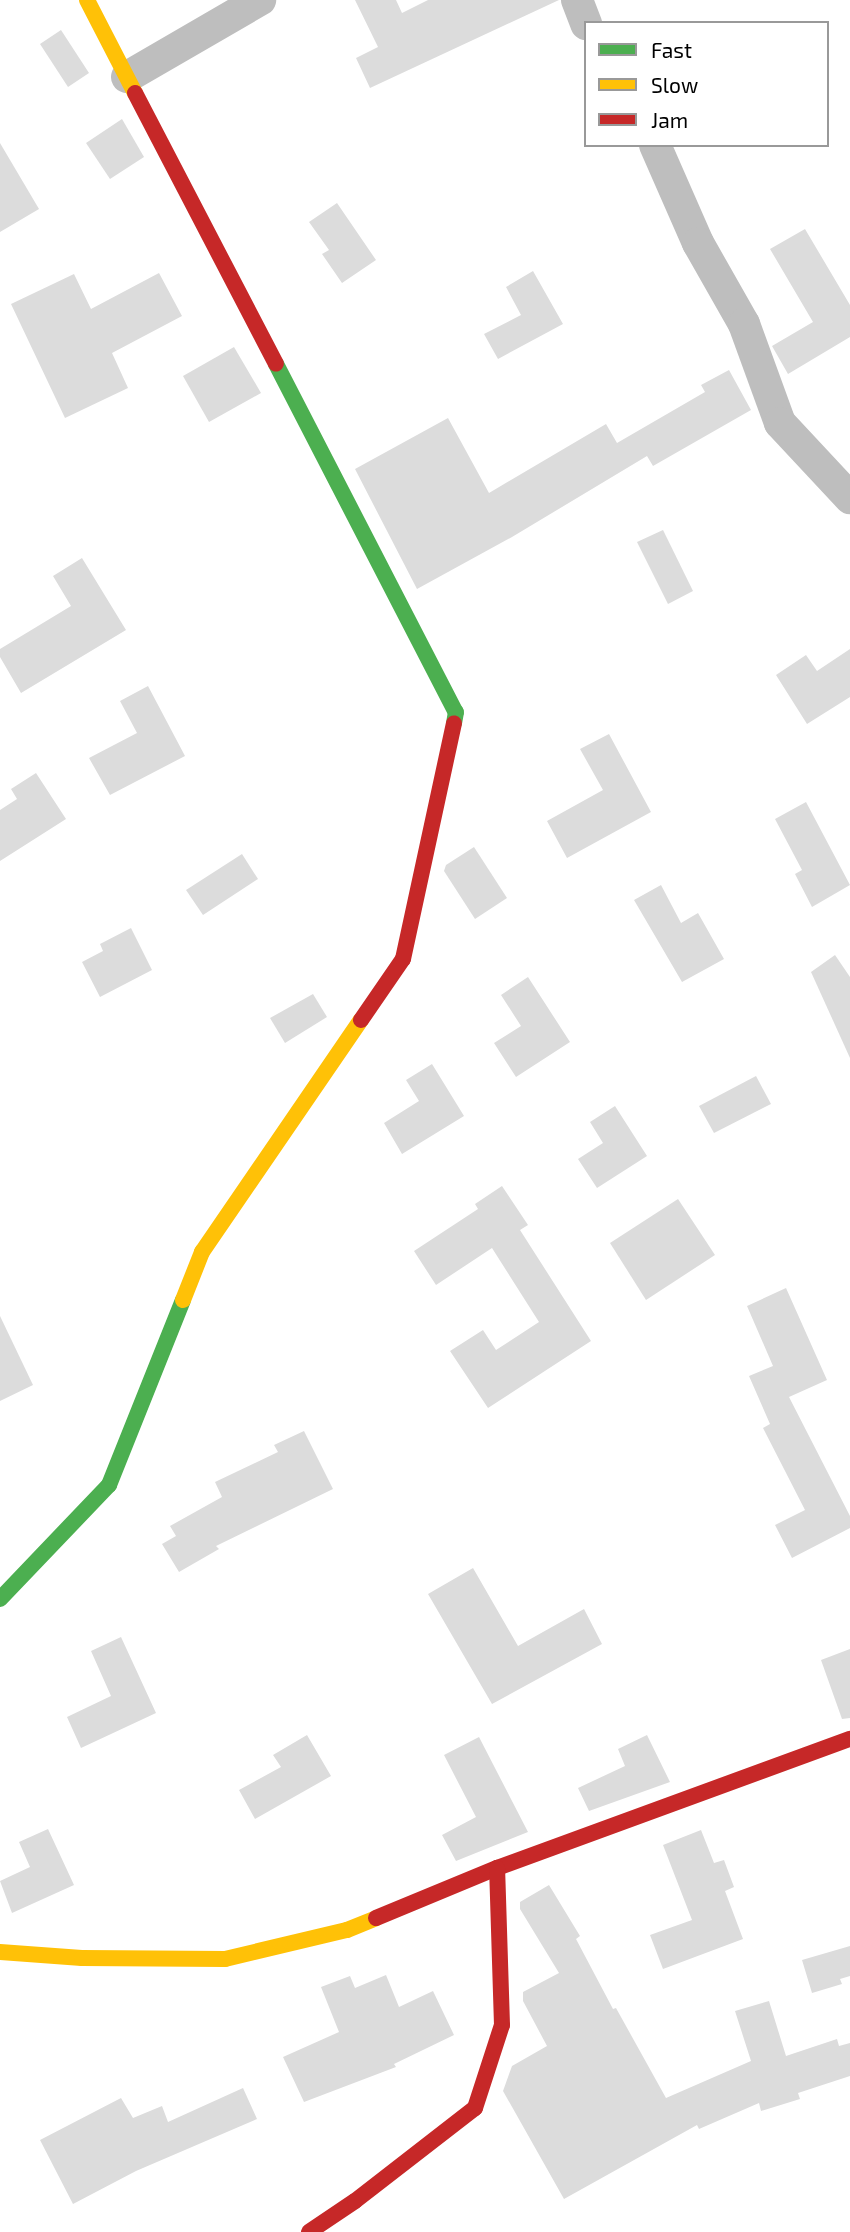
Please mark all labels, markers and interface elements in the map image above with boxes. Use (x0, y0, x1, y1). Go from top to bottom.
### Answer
legend (584, 21, 829, 147)
text: Fast (651, 37, 692, 62)
text: Slow (651, 72, 698, 97)
text: Jam (651, 107, 688, 132)

